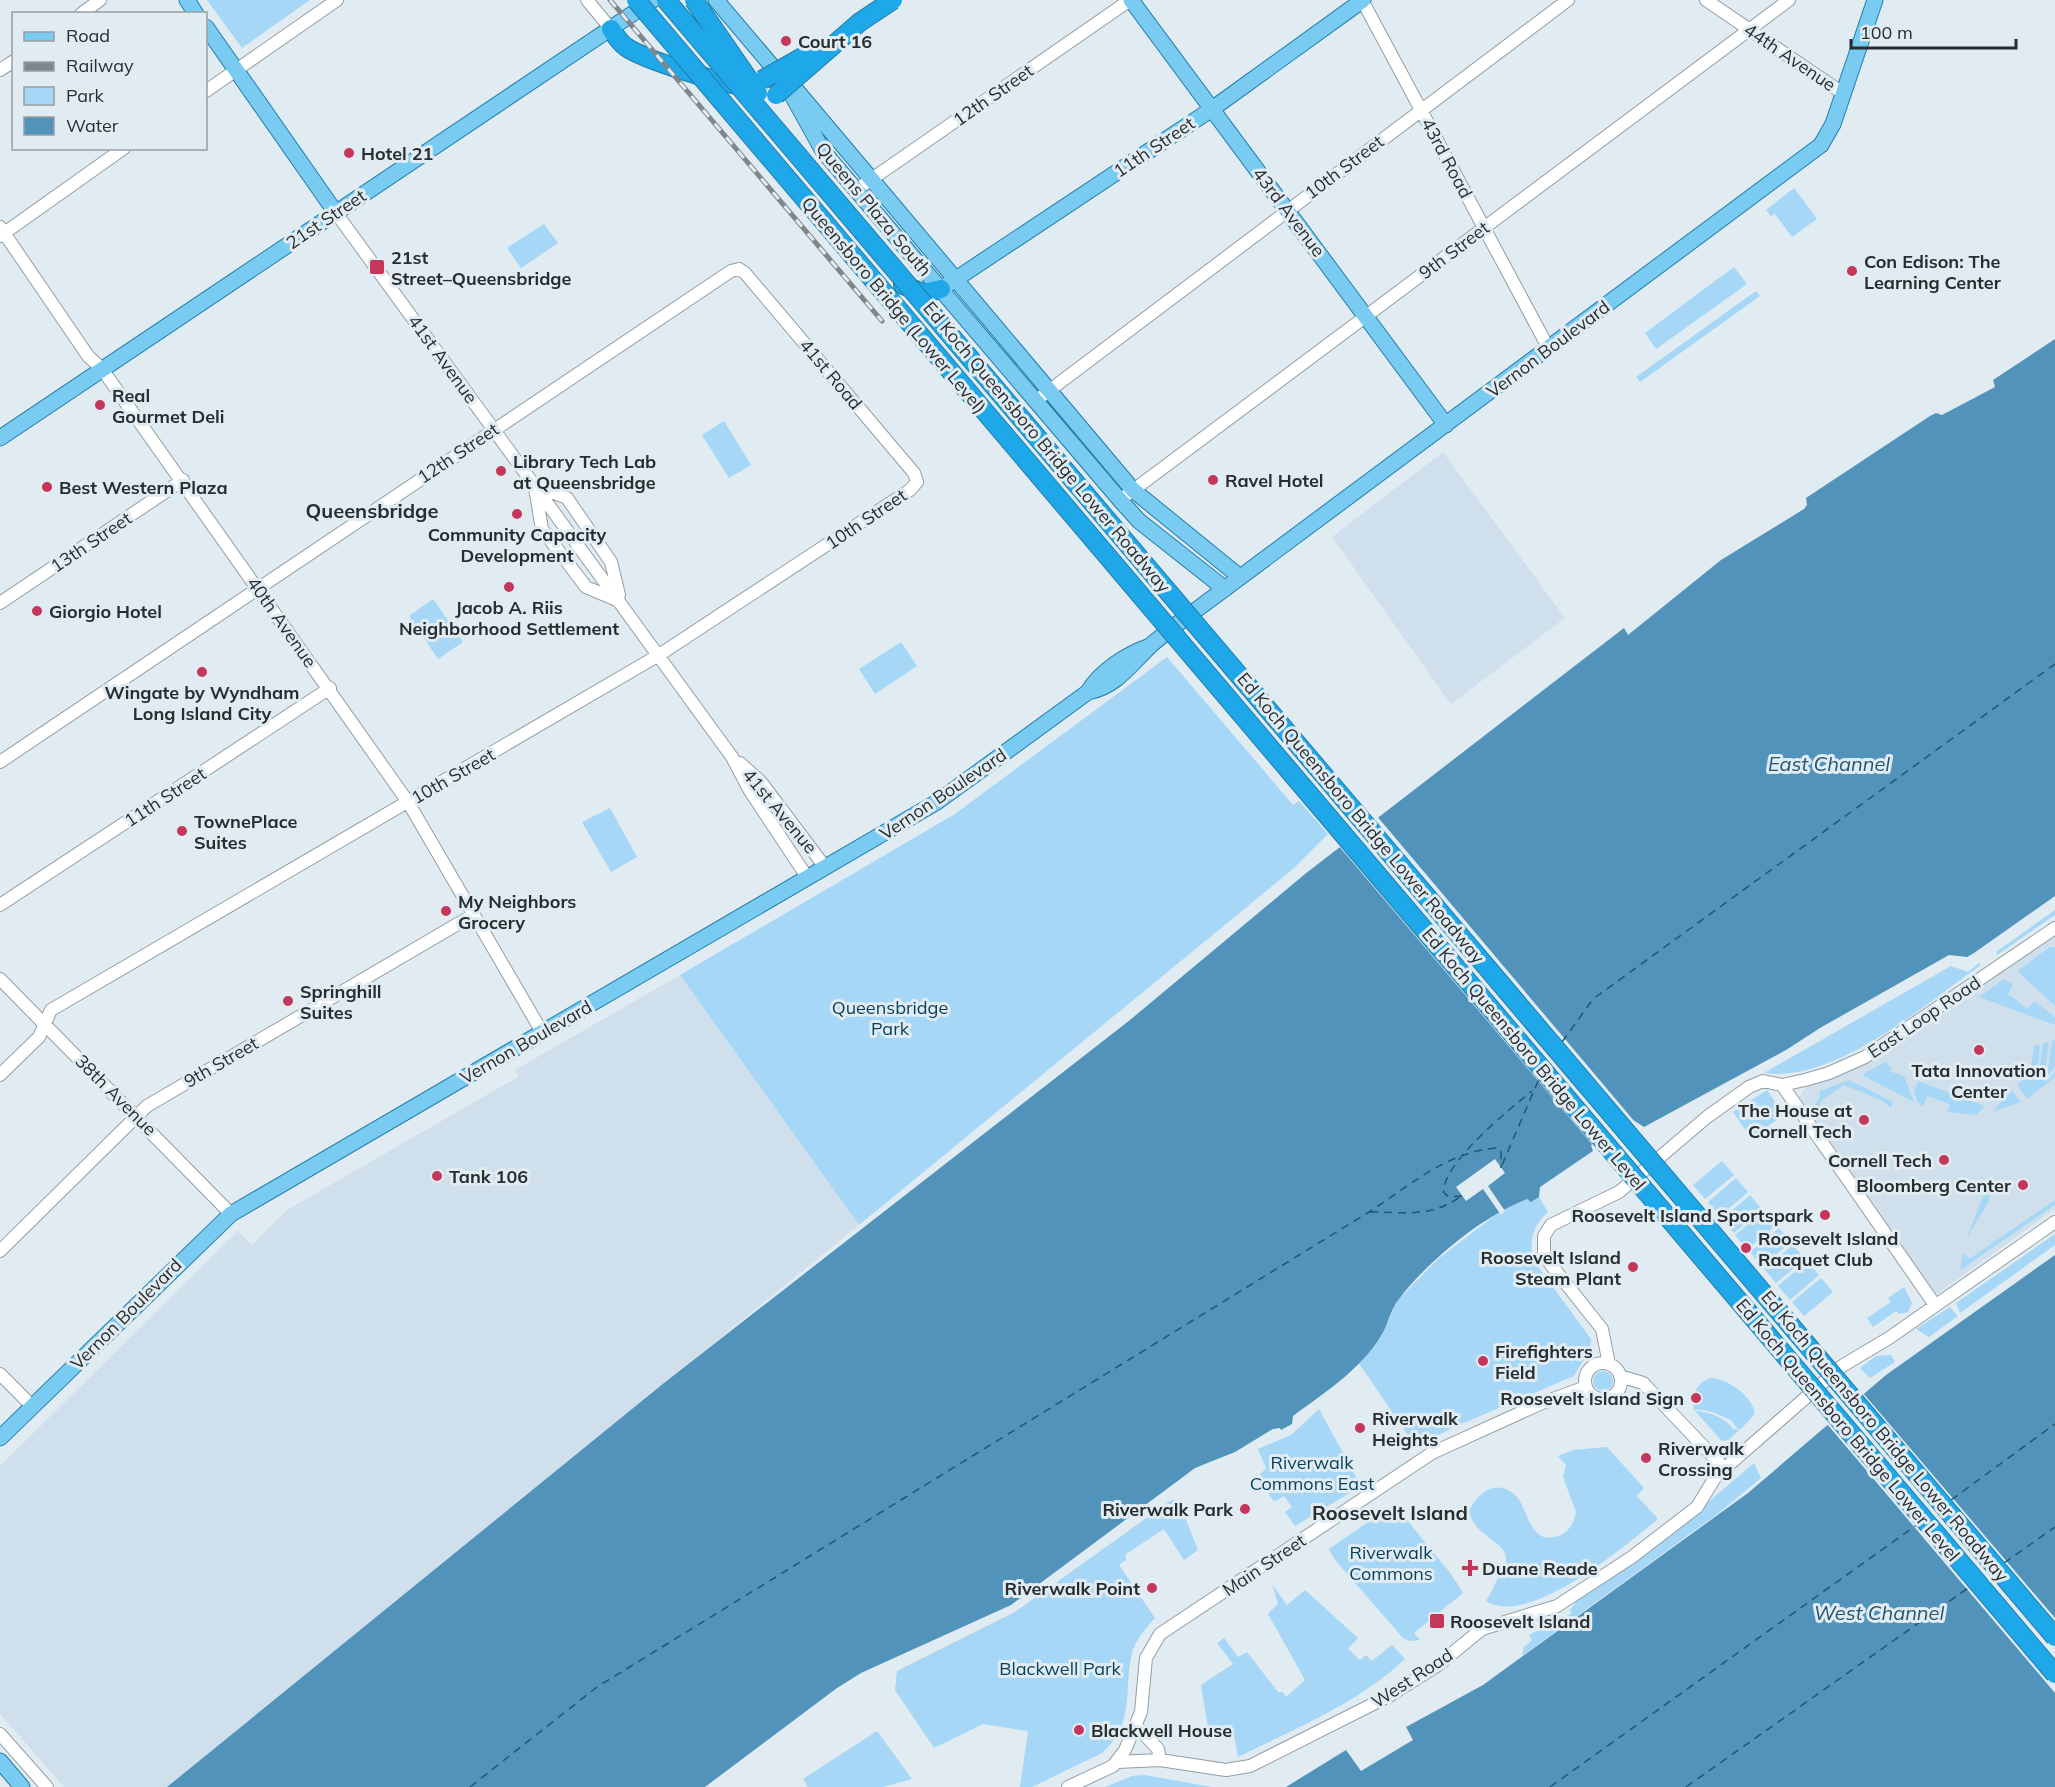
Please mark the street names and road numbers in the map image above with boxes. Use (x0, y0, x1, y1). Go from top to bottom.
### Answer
street label: 44th Avenue (1740, 18, 1840, 96)
street label: 12th Street (948, 59, 1038, 131)
street label: 11th Street (1109, 111, 1199, 183)
street label: 43rd Road (1416, 114, 1478, 202)
street label: 10th Street (1300, 130, 1388, 204)
street label: Queens Plaza South (811, 137, 937, 281)
street label: 43rd Avenue (1248, 163, 1330, 261)
street label: 21st Street (282, 184, 370, 254)
street label: Queensboro Bridge (Lower Level) (797, 192, 991, 418)
street label: 9th Street (1414, 216, 1494, 284)
street label: Vernon Boulevard (1482, 295, 1614, 403)
street label: Ed Koch Queensboro Bridge Lower Roadway (918, 297, 1176, 598)
street label: 41st Avenue (403, 310, 483, 408)
street label: 41st Road (795, 334, 867, 414)
street label: 12th Street (413, 417, 503, 489)
street label: 10th Street (821, 483, 911, 555)
street label: 13th Street (46, 506, 136, 578)
street label: 40th Avenue (242, 572, 322, 672)
street label: Ed Koch Queensboro Bridge Lower Roadway (1232, 668, 1490, 969)
street label: 10th Street (407, 743, 499, 809)
street label: Vernon Boulevard (875, 743, 1011, 845)
street label: 11th Street (120, 762, 210, 832)
street label: 41st Avenue (738, 764, 822, 858)
street label: Ed Koch Queensboro Bridge Lower Level (1417, 923, 1651, 1195)
street label: East Loop Road (1863, 971, 1985, 1063)
street label: Vernon Boulevard (456, 995, 596, 1089)
street label: 9th Street (180, 1032, 262, 1092)
street label: 38th Avenue (70, 1049, 162, 1141)
street label: Vernon Boulevard (65, 1253, 187, 1375)
street label: Ed Koch Queensboro Bridge Lower Roadway (1756, 1286, 2014, 1587)
street label: Ed Koch Queensboro Bridge Lower Level (1731, 1294, 1965, 1566)
street label: Main Street (1218, 1529, 1310, 1601)
street label: West Road (1367, 1643, 1457, 1713)

